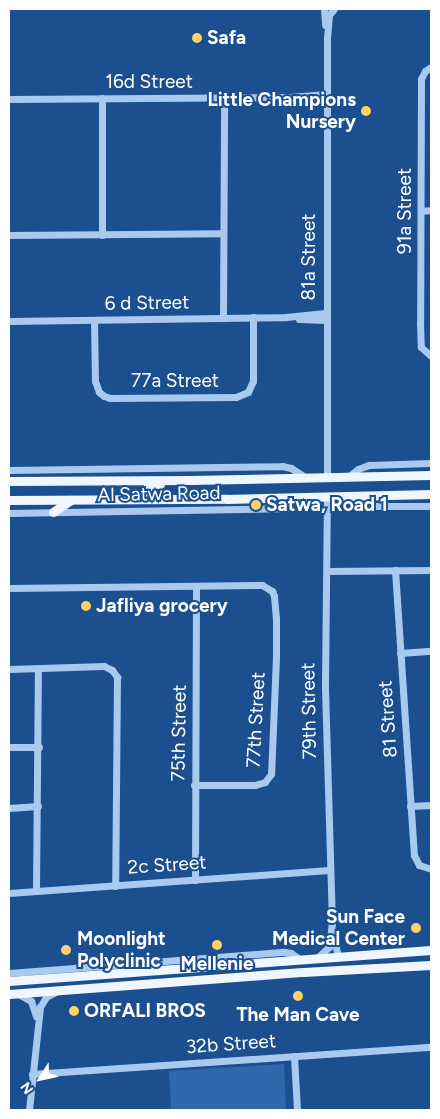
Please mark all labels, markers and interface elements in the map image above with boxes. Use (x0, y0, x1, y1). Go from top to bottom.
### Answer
place label: Safa (207, 27, 246, 49)
marker: Safa (191, 32, 203, 44)
street label: 16d Street (105, 71, 193, 93)
place label: Little Champions Nursery (207, 89, 356, 133)
marker: Little Champions Nursery (360, 105, 372, 117)
street label: 91a Street (394, 168, 416, 254)
street label: 81a Street (298, 213, 320, 301)
street label: 6 d Street (105, 291, 189, 315)
street label: 77a Street (131, 370, 219, 392)
street label: Al Satwa Road (97, 482, 221, 506)
place label: Satwa, Road 1 (266, 494, 388, 516)
marker: Satwa, Road 1 (250, 499, 262, 511)
place label: Jafliya grocery (96, 595, 228, 617)
marker: Jafliya grocery (80, 600, 92, 612)
street label: 79th Street (297, 662, 321, 760)
street label: 77th Street (242, 671, 270, 769)
street label: 81 Street (374, 680, 402, 758)
street label: 75th Street (167, 684, 191, 782)
street label: 2c Street (127, 851, 207, 879)
place label: Sun Face Medical Center (272, 906, 405, 950)
marker: Sun Face Medical Center (409, 921, 423, 935)
place label: Moonlight Polyclinic (77, 928, 166, 972)
marker: Mellenie (211, 939, 223, 951)
marker: Moonlight Polyclinic (59, 943, 73, 957)
place label: Mellenie (181, 953, 253, 975)
marker: The Man Cave (292, 990, 304, 1002)
place label: ORFALI BROS (84, 1000, 206, 1022)
place label: The Man Cave (236, 1004, 360, 1026)
marker: ORFALI BROS (68, 1005, 80, 1017)
street label: 32b Street (185, 1029, 277, 1059)
north arrow (15, 1054, 65, 1104)
text: N (17, 1079, 37, 1097)

